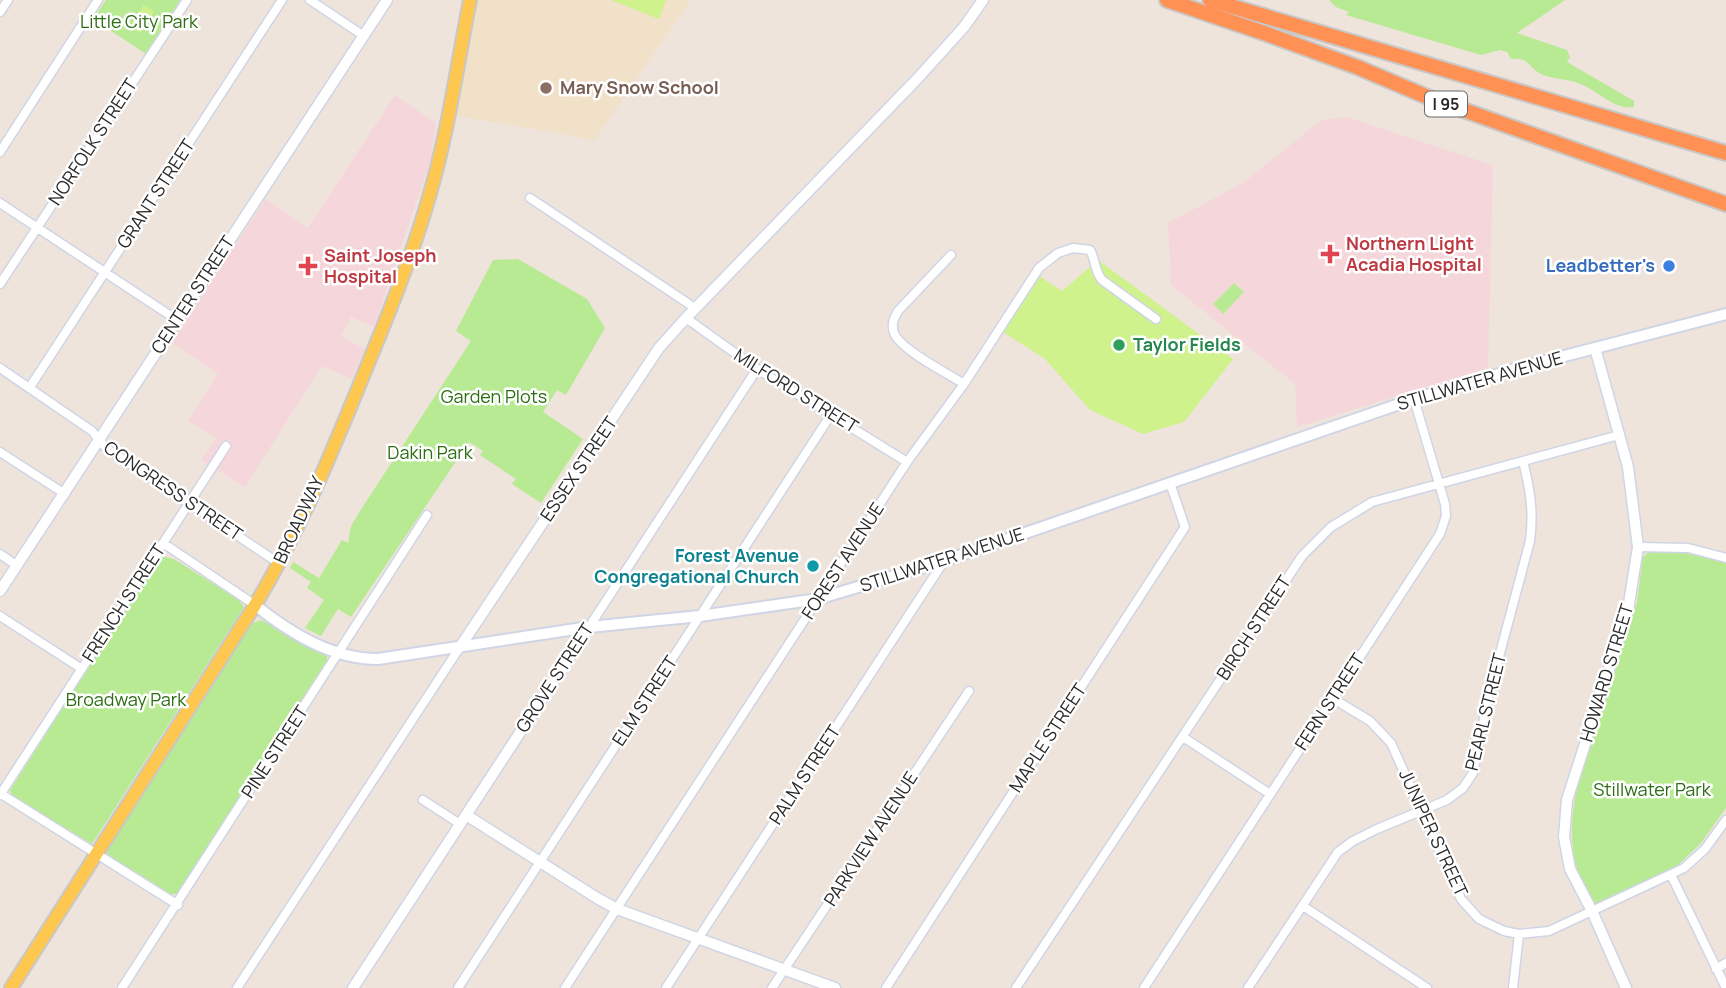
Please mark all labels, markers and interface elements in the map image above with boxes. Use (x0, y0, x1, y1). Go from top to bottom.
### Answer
park label: Little City Park (80, 9, 199, 33)
street label: NORFOLK STREET (42, 73, 142, 209)
place label: Mary Snow School (560, 75, 719, 99)
marker: Mary Snow School (538, 80, 554, 96)
road number: I 95 (1425, 92, 1467, 116)
street label: GRANT STREET (111, 134, 200, 253)
street label: CENTER STREET (145, 231, 239, 358)
place label: Northern Light Acadia Hospital (1346, 231, 1482, 276)
place label: Saint Joseph Hospital (324, 243, 436, 288)
marker: Northern Light Acadia Hospital (1320, 244, 1340, 264)
place label: Leadbetter's (1546, 253, 1655, 277)
marker: Saint Joseph Hospital (298, 256, 318, 276)
marker: Leadbetter's (1661, 258, 1677, 274)
place label: Taylor Fields (1133, 332, 1241, 356)
marker: Taylor Fields (1111, 337, 1127, 353)
street label: MILFORD STREET (730, 342, 863, 438)
street label: STILLWATER AVENUE (1394, 345, 1565, 415)
park label: Garden Plots (441, 384, 547, 408)
street label: ESSEX STREET (534, 411, 622, 525)
street label: CONGRESS STREET (99, 435, 248, 546)
park label: Dakin Park (387, 440, 474, 464)
street label: BROADWAY (267, 471, 329, 567)
street label: FOREST AVENUE (795, 497, 889, 623)
street label: STILLWATER AVENUE (857, 521, 1027, 597)
street label: FRENCH STREET (76, 539, 170, 666)
place label: Forest Avenue Congregational Church (594, 543, 799, 588)
marker: Forest Avenue Congregational Church (805, 558, 821, 574)
street label: BIRCH STREET (1211, 571, 1296, 684)
street label: HOWARD STREET (1574, 600, 1639, 745)
street label: GROVE STREET (510, 618, 599, 737)
street label: FERN STREET (1289, 648, 1370, 755)
street label: PEARL STREET (1459, 650, 1511, 773)
street label: ELM STREET (606, 651, 682, 750)
street label: MAPLE STREET (1003, 678, 1091, 796)
park label: Broadway Park (66, 687, 187, 711)
street label: PINE STREET (235, 700, 313, 802)
street label: PALM STREET (763, 720, 845, 829)
street label: JUNIPER STREET (1394, 765, 1474, 900)
street label: PARKVIEW AVENUE (818, 767, 923, 910)
park label: Stillwater Park (1593, 777, 1712, 801)

